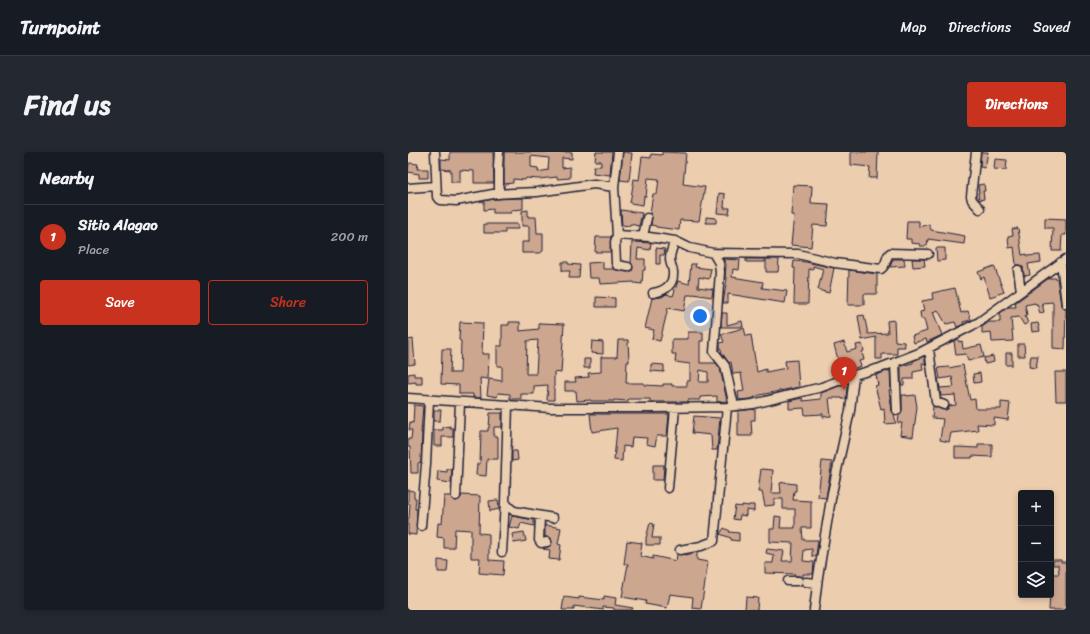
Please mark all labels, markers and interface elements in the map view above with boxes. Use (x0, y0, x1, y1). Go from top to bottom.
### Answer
text: Turnpoint (20, 11, 101, 44)
text: Map (900, 15, 926, 40)
text: Directions (948, 15, 1011, 40)
text: Saved (1033, 15, 1070, 40)
text: Find us (24, 80, 111, 129)
button: Directions (967, 82, 1066, 127)
text: Nearby (40, 163, 94, 193)
text: Sitio Alagao (78, 212, 158, 238)
text: 1 (50, 225, 56, 248)
text: 200 m (331, 225, 368, 248)
text: Place (78, 238, 109, 261)
button: Save (40, 280, 200, 325)
button: Share (208, 280, 368, 325)
your location (690, 306, 710, 326)
pin: 1 (831, 357, 857, 390)
map controls (1018, 490, 1054, 598)
button: + (1018, 490, 1054, 526)
button: − (1018, 526, 1054, 562)
button: layers (1018, 562, 1054, 598)

